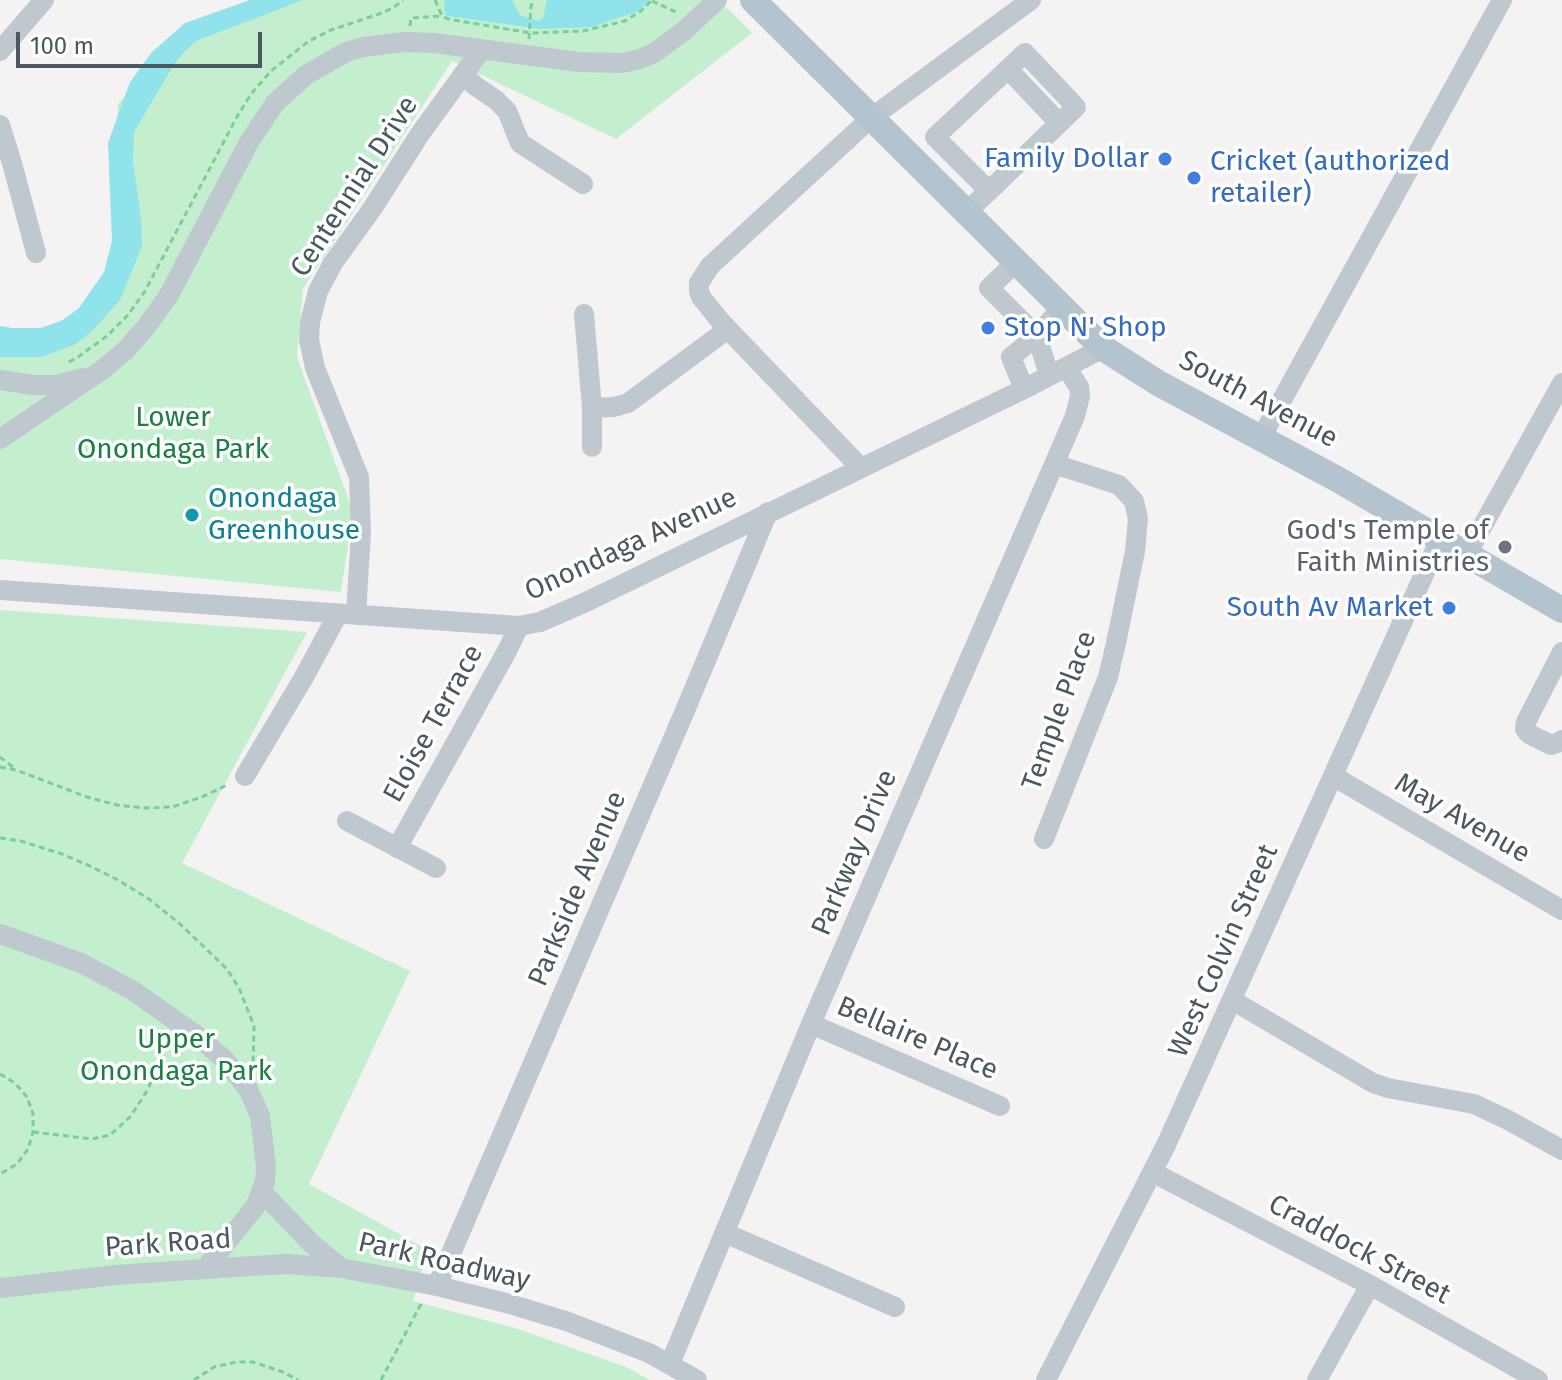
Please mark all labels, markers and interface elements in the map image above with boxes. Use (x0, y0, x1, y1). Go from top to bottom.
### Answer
scale bar (20, 16, 266, 66)
text: 100 m (30, 32, 94, 60)
street label: Centennial Drive (284, 90, 426, 284)
place label: Family Dollar (984, 142, 1149, 176)
place label: Cricket (authorized retailer) (1210, 145, 1450, 211)
marker: Family Dollar (1156, 150, 1174, 168)
marker: Cricket (authorized retailer) (1185, 169, 1203, 187)
place label: Stop N' Shop (1004, 311, 1167, 345)
marker: Stop N' Shop (979, 319, 997, 337)
street label: South Avenue (1173, 344, 1343, 456)
park label: Lower Onondaga Park (77, 401, 269, 467)
street label: Onondaga Avenue (520, 481, 742, 609)
place label: Onondaga Greenhouse (208, 482, 360, 548)
marker: Onondaga Greenhouse (183, 506, 201, 524)
place label: God's Temple of Faith Ministries (1287, 514, 1489, 580)
marker: God's Temple of Faith Ministries (1496, 538, 1514, 556)
place label: South Av Market (1227, 591, 1433, 625)
marker: South Av Market (1440, 599, 1458, 617)
street label: Temple Place (1016, 627, 1104, 795)
street label: Eloise Terrace (377, 639, 491, 809)
street label: Parkway Drive (805, 765, 905, 941)
street label: May Avenue (1388, 767, 1536, 871)
street label: Parkside Avenue (522, 787, 634, 991)
street label: West Colvin Street (1162, 839, 1286, 1063)
street label: Bellaire Place (831, 990, 1003, 1088)
park label: Upper Onondaga Park (80, 1023, 272, 1089)
street label: Craddock Street (1262, 1188, 1456, 1312)
street label: Park Road (103, 1223, 233, 1265)
street label: Park Roadway (355, 1226, 533, 1298)

